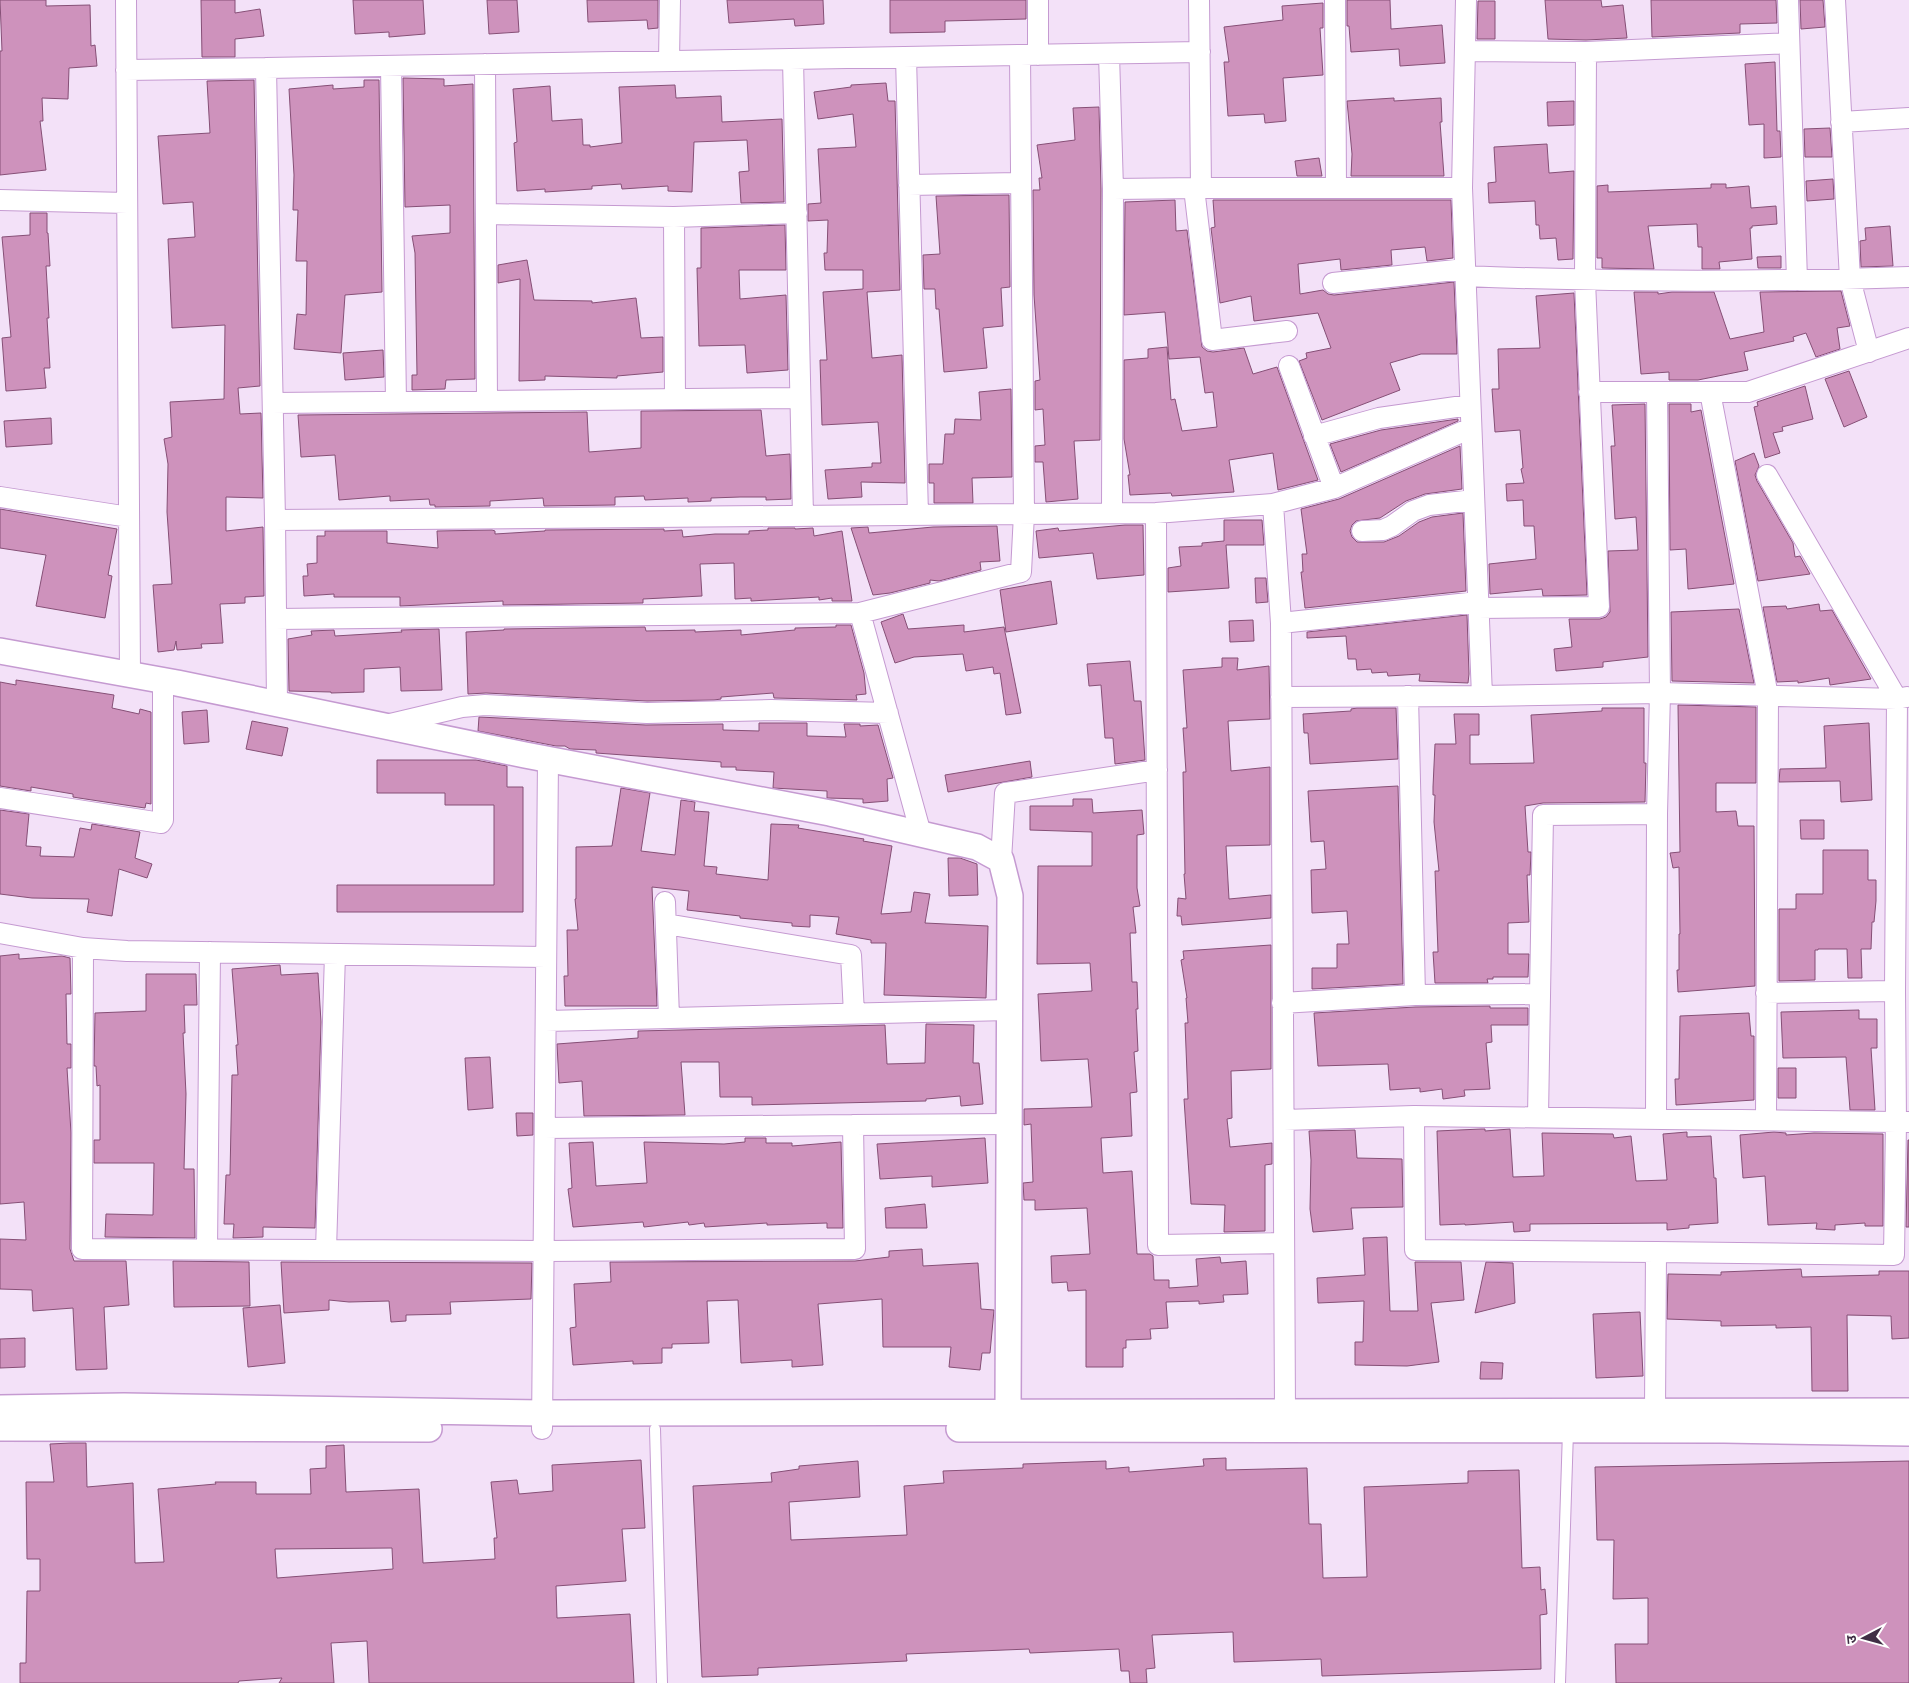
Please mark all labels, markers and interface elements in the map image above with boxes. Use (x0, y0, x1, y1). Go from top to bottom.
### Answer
north arrow (1839, 1613, 1889, 1663)
text: उ (1843, 1634, 1860, 1644)

